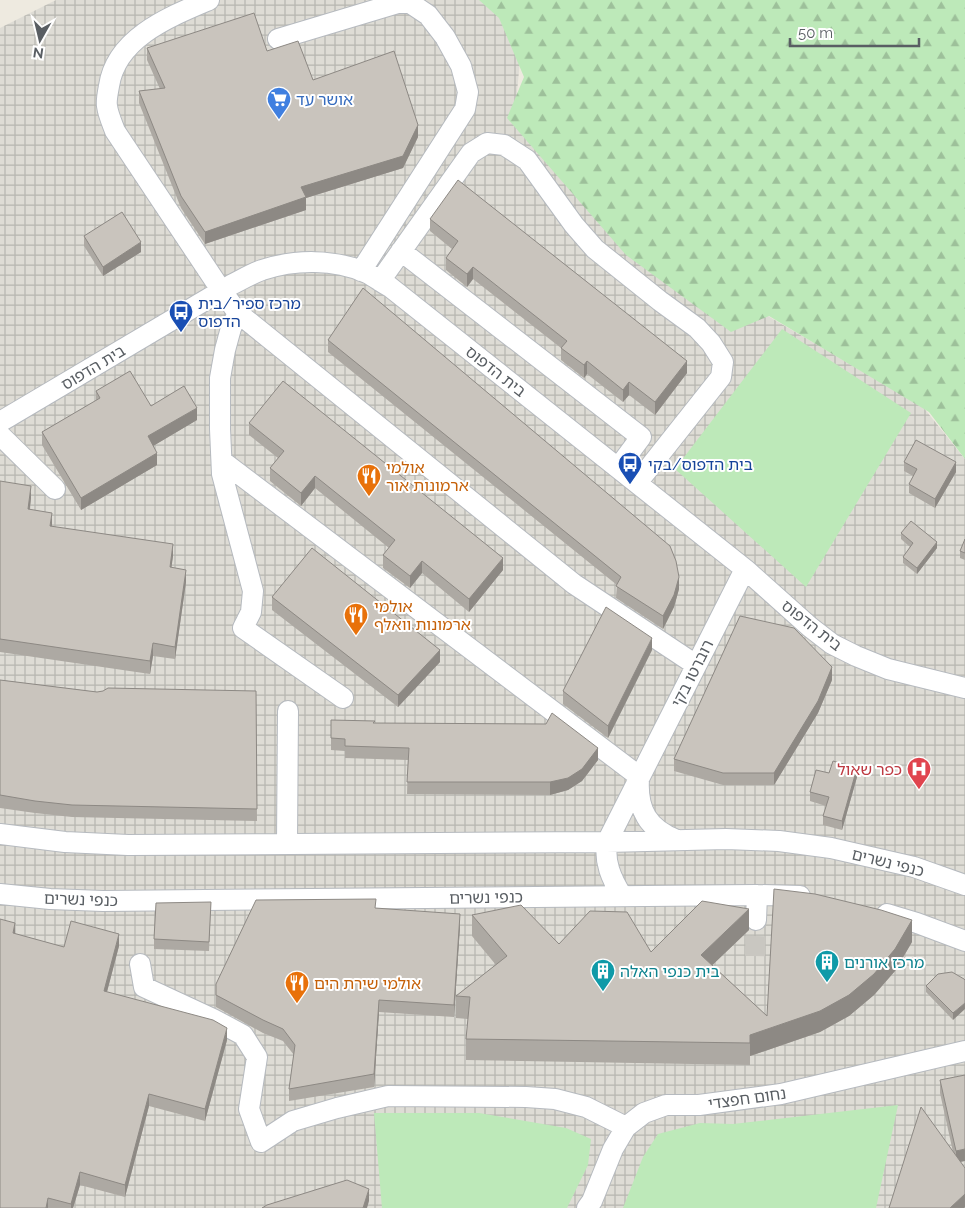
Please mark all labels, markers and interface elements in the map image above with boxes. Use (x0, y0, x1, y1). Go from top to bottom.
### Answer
north arrow (15, 15, 65, 65)
scale bar (790, 15, 919, 47)
text: 50 m (798, 24, 833, 42)
text: N (32, 44, 45, 62)
supermarket icon: אושר עד (266, 86, 292, 120)
place label: אושר עד (296, 90, 353, 109)
place label: מרכז ספיר/בית הדפוס (198, 294, 301, 331)
bus stop icon: מרכז ספיר/בית הדפוס (168, 299, 194, 333)
street label: בית הדפוס (58, 341, 129, 394)
street label: בית הדפוס (462, 342, 530, 401)
bus stop icon: בית הדפוס/בקי (617, 451, 643, 485)
place label: בית הדפוס/בקי (648, 455, 753, 474)
place label: אולמי ארמונות אור (386, 458, 469, 495)
restaurant icon: אולמי ארמונות אור (356, 463, 382, 497)
street label: בית הדפוס (778, 596, 846, 655)
place label: אולמי ארמונות וואלף (374, 597, 471, 634)
restaurant icon: אולמי ארמונות וואלף (343, 602, 369, 636)
street label: רוברטו בקי (667, 636, 717, 710)
hospital icon: כפר שאול (906, 756, 932, 790)
place label: כפר שאול (837, 760, 902, 779)
street label: כנפי נשרים (850, 844, 926, 881)
street label: כנפי נשרים (449, 887, 523, 908)
street label: כנפי נשרים (44, 889, 118, 910)
building icon: מרכז אורנים (814, 949, 840, 983)
place label: מרכז אורנים (844, 953, 924, 972)
building icon: בית כנפי האלה (590, 958, 616, 992)
place label: בית כנפי האלה (620, 962, 720, 981)
restaurant icon: אולמי שירת הים (284, 970, 310, 1004)
place label: אולמי שירת הים (314, 974, 421, 993)
street label: נחום חפצדי (707, 1084, 787, 1113)

